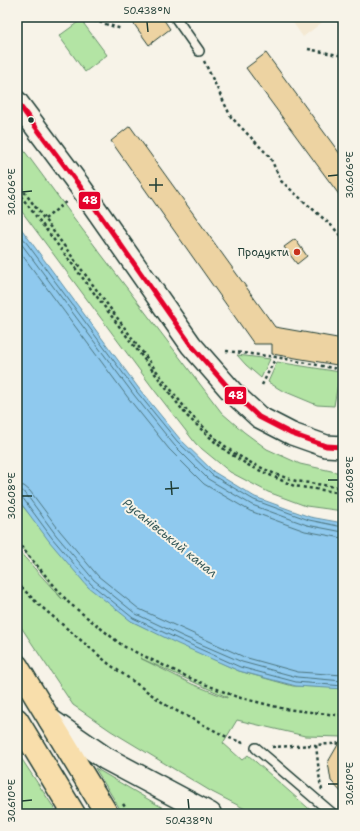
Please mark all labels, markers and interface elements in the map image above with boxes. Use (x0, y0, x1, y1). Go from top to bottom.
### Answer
text: 50.438°N (123, 4, 171, 17)
unlabelled marker (26, 115, 36, 125)
text: 30.606°E (343, 151, 356, 199)
text: 30.606°E (5, 168, 18, 216)
line badge: 48 (78, 191, 101, 210)
text: 48 (82, 193, 98, 208)
place label: Продукти (238, 245, 289, 260)
marker: Продукти (292, 247, 302, 257)
line badge: 48 (224, 386, 247, 405)
text: 48 (228, 388, 244, 403)
text: 30.608°E (343, 456, 356, 504)
text: 30.608°E (5, 472, 18, 520)
water label: Русанівський канал (120, 495, 221, 581)
text: 30.610°E (343, 762, 356, 806)
text: 30.610°E (5, 779, 18, 823)
text: 50.438°N (165, 814, 213, 827)

